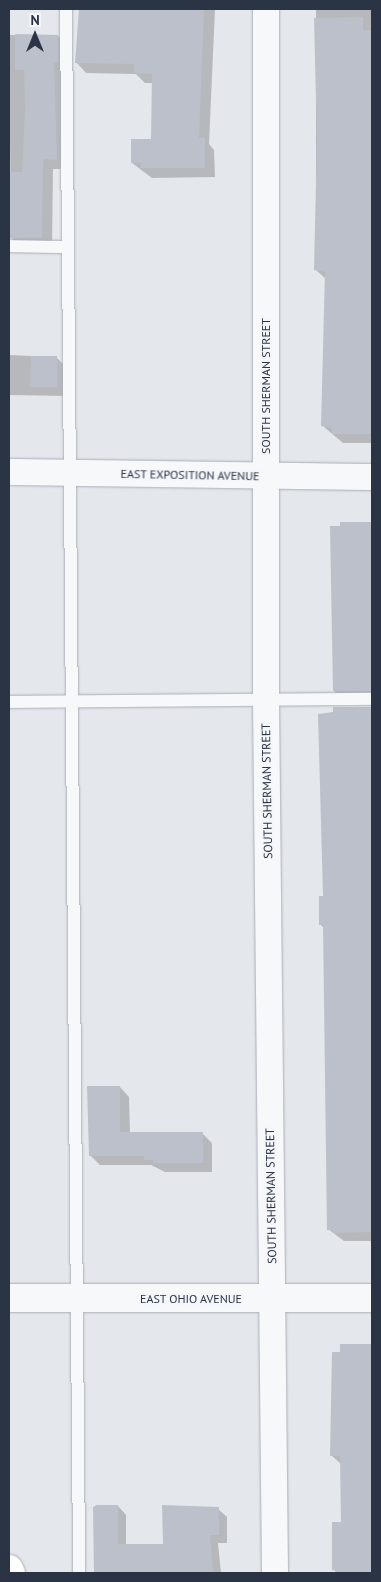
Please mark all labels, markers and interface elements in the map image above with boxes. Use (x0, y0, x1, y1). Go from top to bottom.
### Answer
north arrow (10, 10, 60, 60)
text: N (30, 11, 40, 29)
street label: SOUTH SHERMAN STREET (259, 318, 273, 454)
street label: EAST EXPOSITION AVENUE (120, 467, 260, 483)
street label: SOUTH SHERMAN STREET (259, 723, 275, 859)
street label: SOUTH SHERMAN STREET (263, 1128, 279, 1264)
street label: EAST OHIO AVENUE (140, 1292, 242, 1306)

